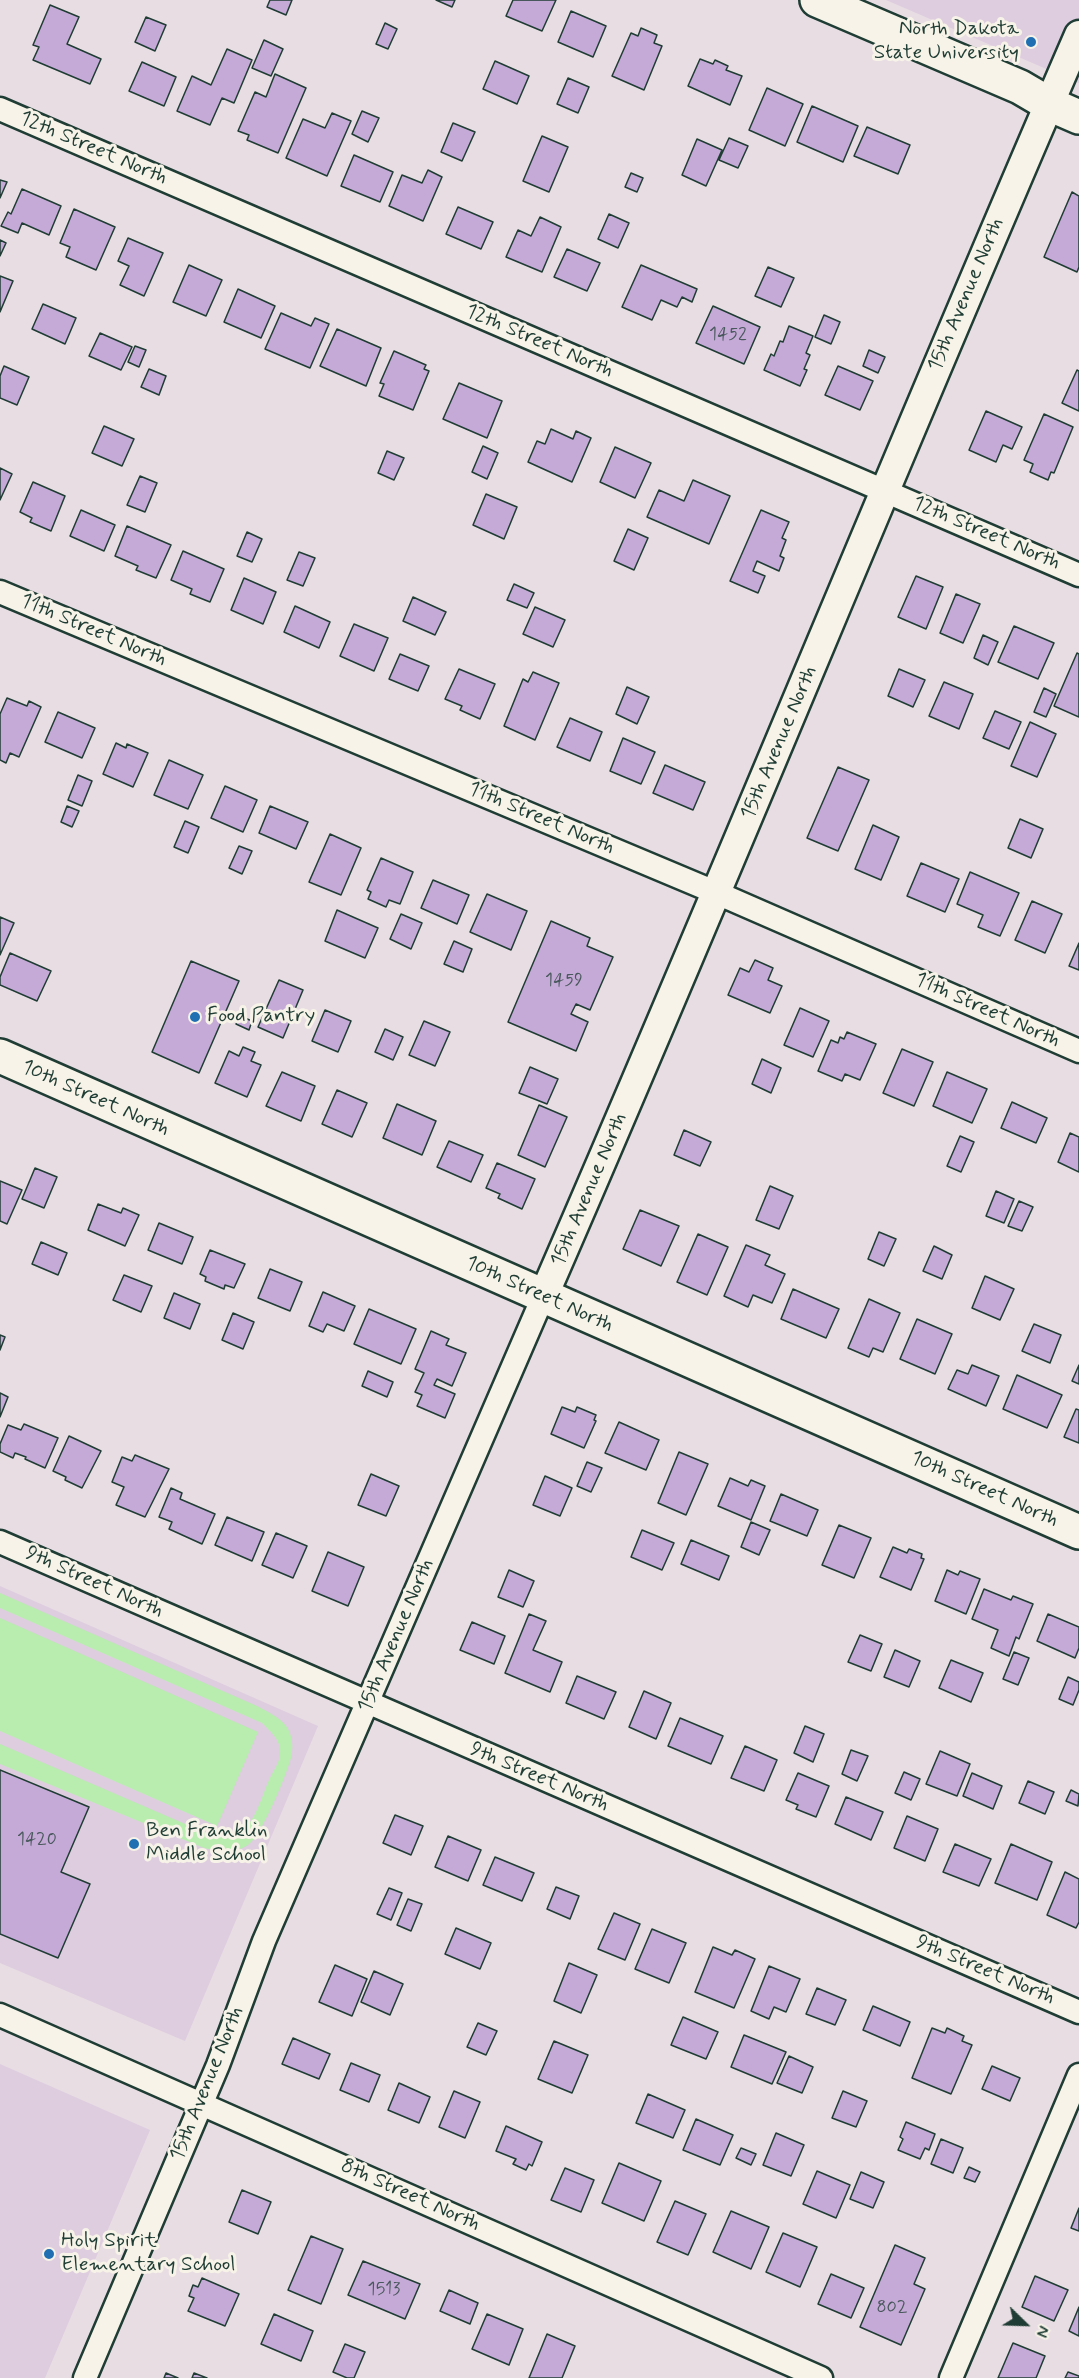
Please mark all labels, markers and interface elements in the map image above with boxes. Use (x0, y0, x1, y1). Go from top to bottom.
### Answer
place label: North Dakota State University (874, 17, 1019, 67)
marker: North Dakota State University (1024, 35, 1038, 49)
street label: 12th Street North (15, 106, 171, 192)
street label: 15th Avenue North (923, 215, 1011, 375)
street label: 12th Street North (461, 299, 617, 385)
house number: 1452 (709, 324, 747, 346)
street label: 12th Street North (908, 491, 1064, 577)
street label: 11th Street North (16, 589, 170, 673)
street label: 15th Avenue North (736, 663, 824, 823)
street label: 11th Street North (464, 777, 618, 861)
street label: 11th Street North (910, 968, 1064, 1054)
house number: 1459 (545, 970, 583, 992)
place label: Food Pantry (207, 1004, 315, 1030)
marker: Food Pantry (188, 1010, 202, 1024)
street label: 10th Street North (17, 1055, 173, 1143)
street label: 15th Avenue North (546, 1110, 634, 1270)
street label: 10th Street North (461, 1251, 617, 1339)
street label: 10th Street North (906, 1446, 1062, 1534)
street label: 9th Street North (21, 1541, 167, 1625)
street label: 15th Avenue North (353, 1556, 441, 1716)
street label: 9th Street North (466, 1737, 612, 1819)
place label: Ben Franklin Middle School (146, 1819, 268, 1869)
house number: 1420 (17, 1829, 57, 1851)
marker: Ben Franklin Middle School (127, 1837, 141, 1851)
street label: 9th Street North (912, 1930, 1058, 2012)
street label: 15th Avenue North (166, 2003, 250, 2165)
street label: 8th Street North (336, 2154, 484, 2238)
place label: Holy Spirit Elementary School (61, 2229, 236, 2279)
marker: Holy Spirit Elementary School (42, 2247, 56, 2261)
house number: 1513 (368, 2279, 400, 2301)
north arrow (995, 2294, 1055, 2354)
house number: 802 (876, 2297, 908, 2319)
text: N (1030, 2322, 1054, 2340)

